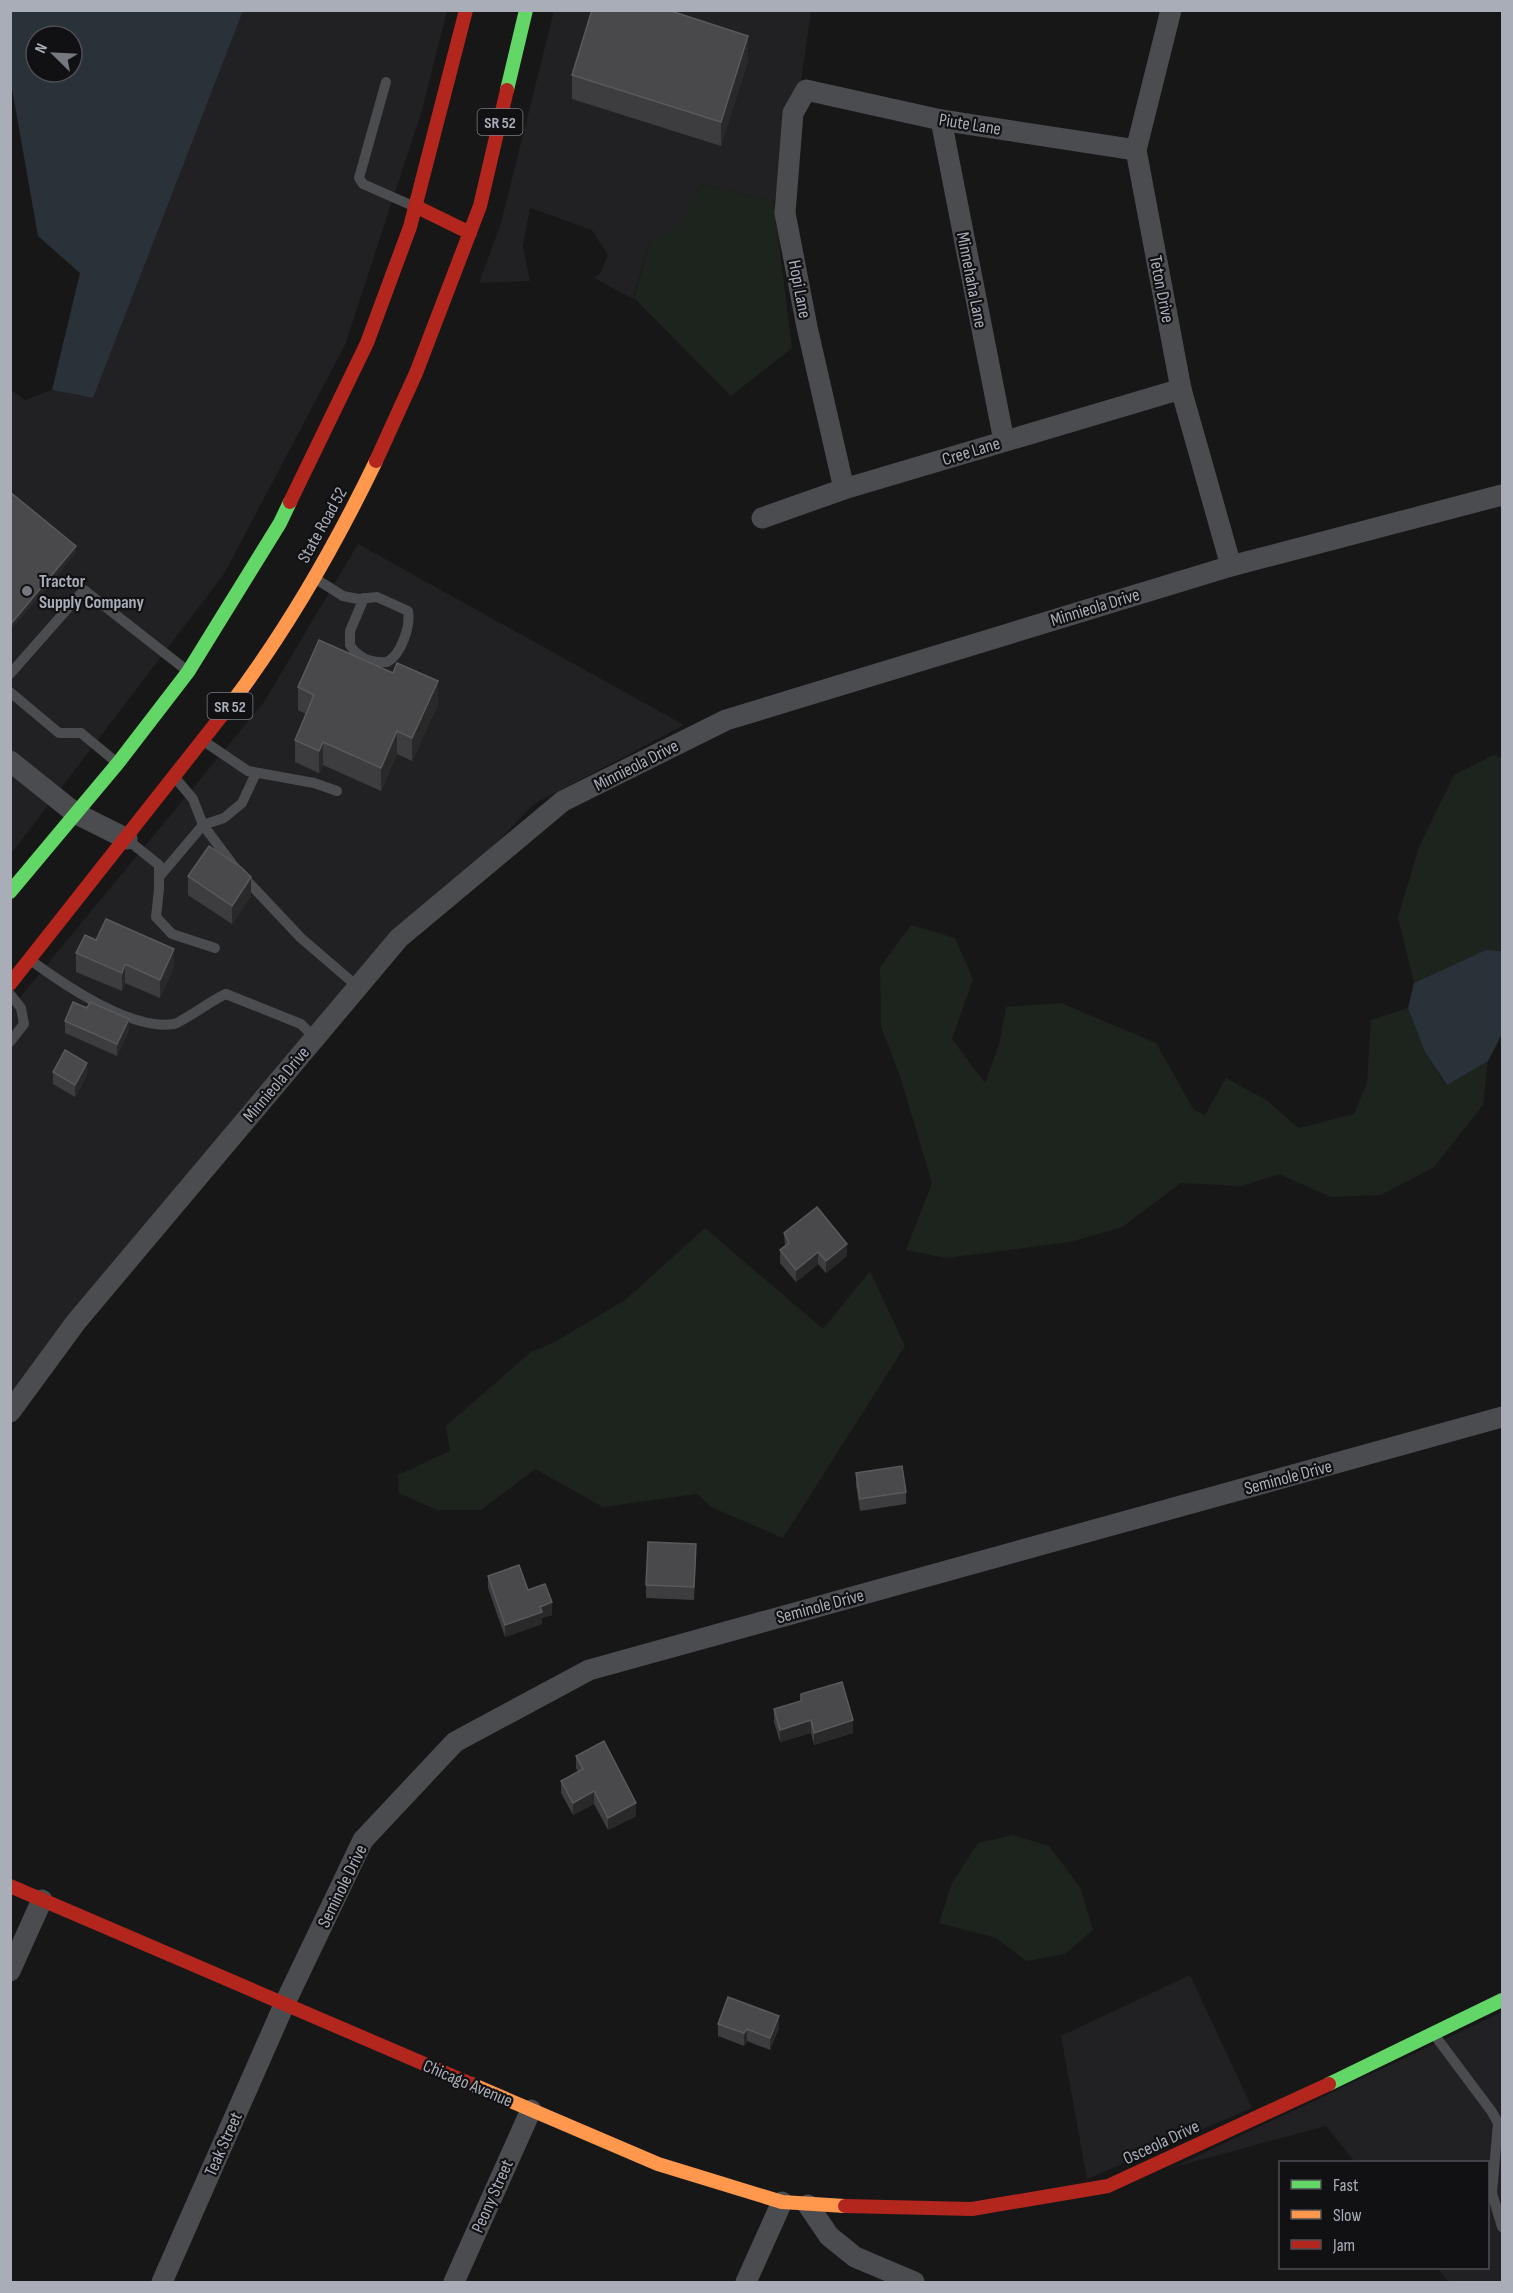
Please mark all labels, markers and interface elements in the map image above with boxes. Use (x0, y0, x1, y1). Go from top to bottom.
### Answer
north arrow (24, 24, 84, 84)
text: N (31, 41, 52, 56)
road number: SR 52 (478, 109, 522, 135)
street label: Piute Lane (937, 109, 1002, 140)
street label: Minnehaha Lane (952, 230, 991, 330)
street label: Teton Drive (1145, 254, 1178, 325)
street label: Hopi Lane (784, 258, 815, 320)
street label: Cree Lane (940, 433, 1003, 470)
street label: State Road 52 (293, 484, 352, 567)
place label: Tractor Supply Company (39, 571, 144, 613)
marker: Tractor Supply Company (20, 584, 34, 598)
street label: Minnieola Drive (1048, 584, 1142, 631)
road number: SR 52 (208, 693, 252, 719)
street label: Minnieola Drive (590, 735, 682, 796)
street label: Minnieola Drive (239, 1042, 314, 1126)
street label: Seminole Drive (1242, 1456, 1334, 1499)
street label: Seminole Drive (774, 1585, 866, 1628)
street label: Seminole Drive (313, 1841, 372, 1931)
street label: Chicago Avenue (420, 2055, 516, 2112)
street label: Teak Street (200, 2108, 247, 2180)
street label: Osceola Drive (1120, 2116, 1203, 2169)
street label: Peony Street (467, 2156, 518, 2236)
legend (1279, 2161, 1489, 2269)
text: Fast (1333, 2175, 1359, 2196)
text: Slow (1333, 2205, 1362, 2226)
text: Jam (1332, 2235, 1355, 2256)

